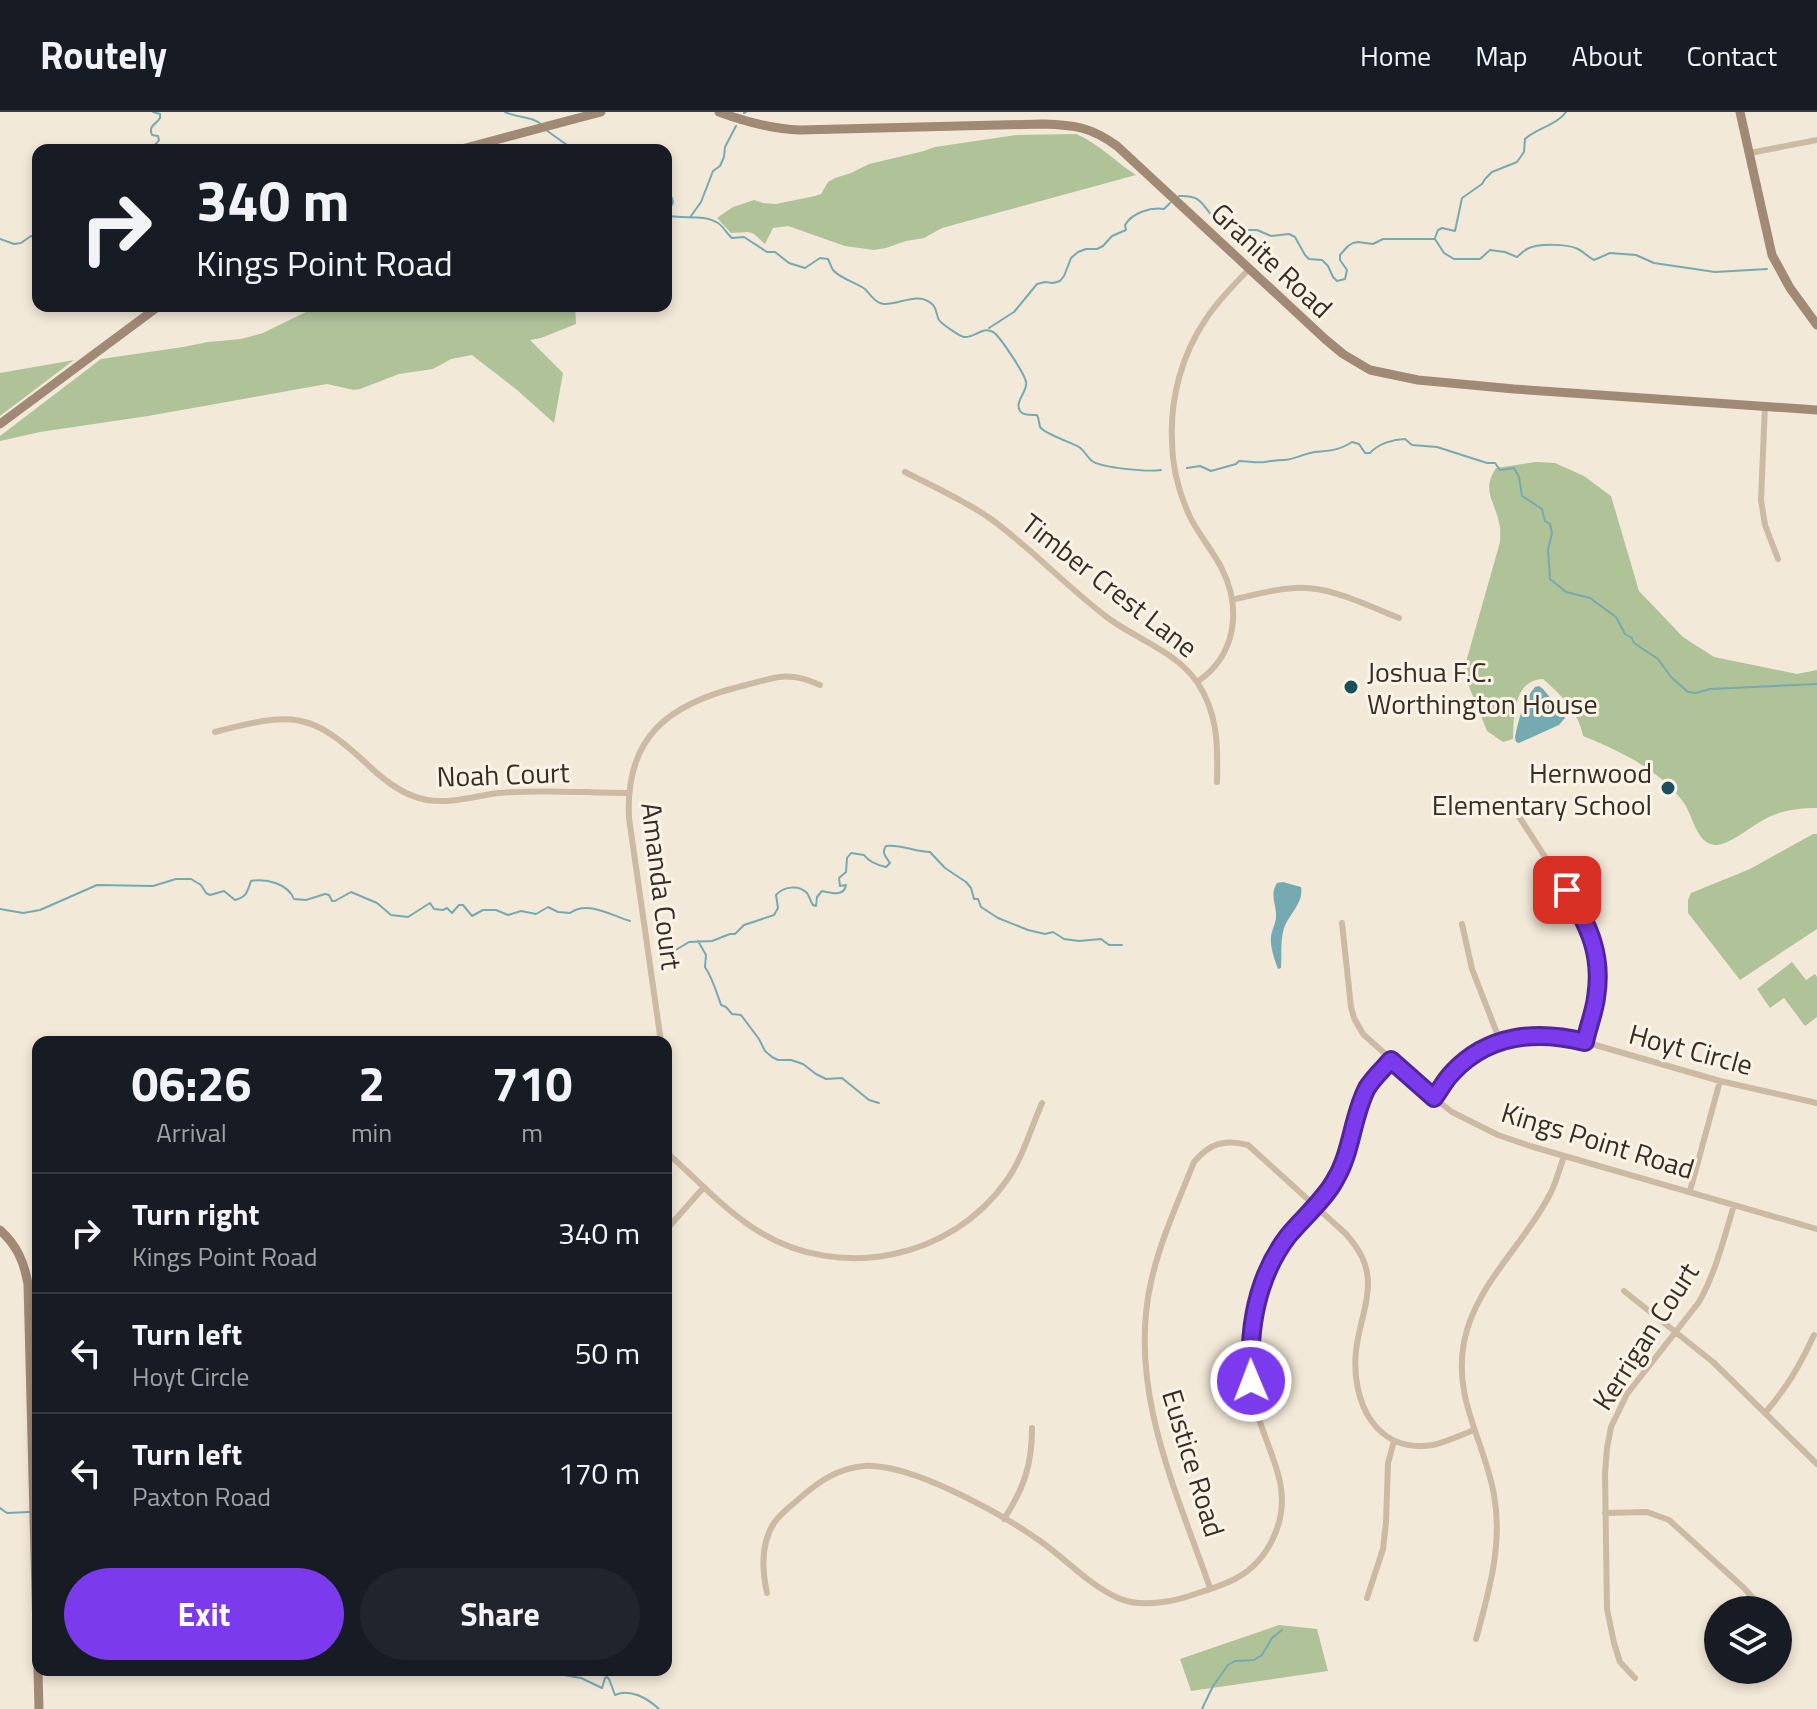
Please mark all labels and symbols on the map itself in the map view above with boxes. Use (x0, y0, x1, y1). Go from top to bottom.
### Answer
street label: Granite Road (1201, 192, 1343, 328)
street label: Timber Crest Lane (1013, 502, 1207, 668)
place label: Joshua F.C. Worthington House (1367, 650, 1598, 725)
marker: Joshua F.C. Worthington House (1342, 678, 1360, 696)
street label: Noah Court (436, 750, 570, 798)
place label: Hernwood Elementary School (1432, 751, 1652, 826)
marker: Hernwood Elementary School (1659, 779, 1677, 797)
street label: Amanda Court (630, 800, 694, 972)
pin (1533, 856, 1601, 924)
street label: Hoyt Circle (1624, 1012, 1758, 1086)
street label: Kings Point Road (1496, 1090, 1700, 1190)
street label: Kerrigan Court (1581, 1253, 1709, 1419)
position arrow (1209, 1339, 1293, 1423)
street label: Eustice Road (1151, 1384, 1237, 1542)

